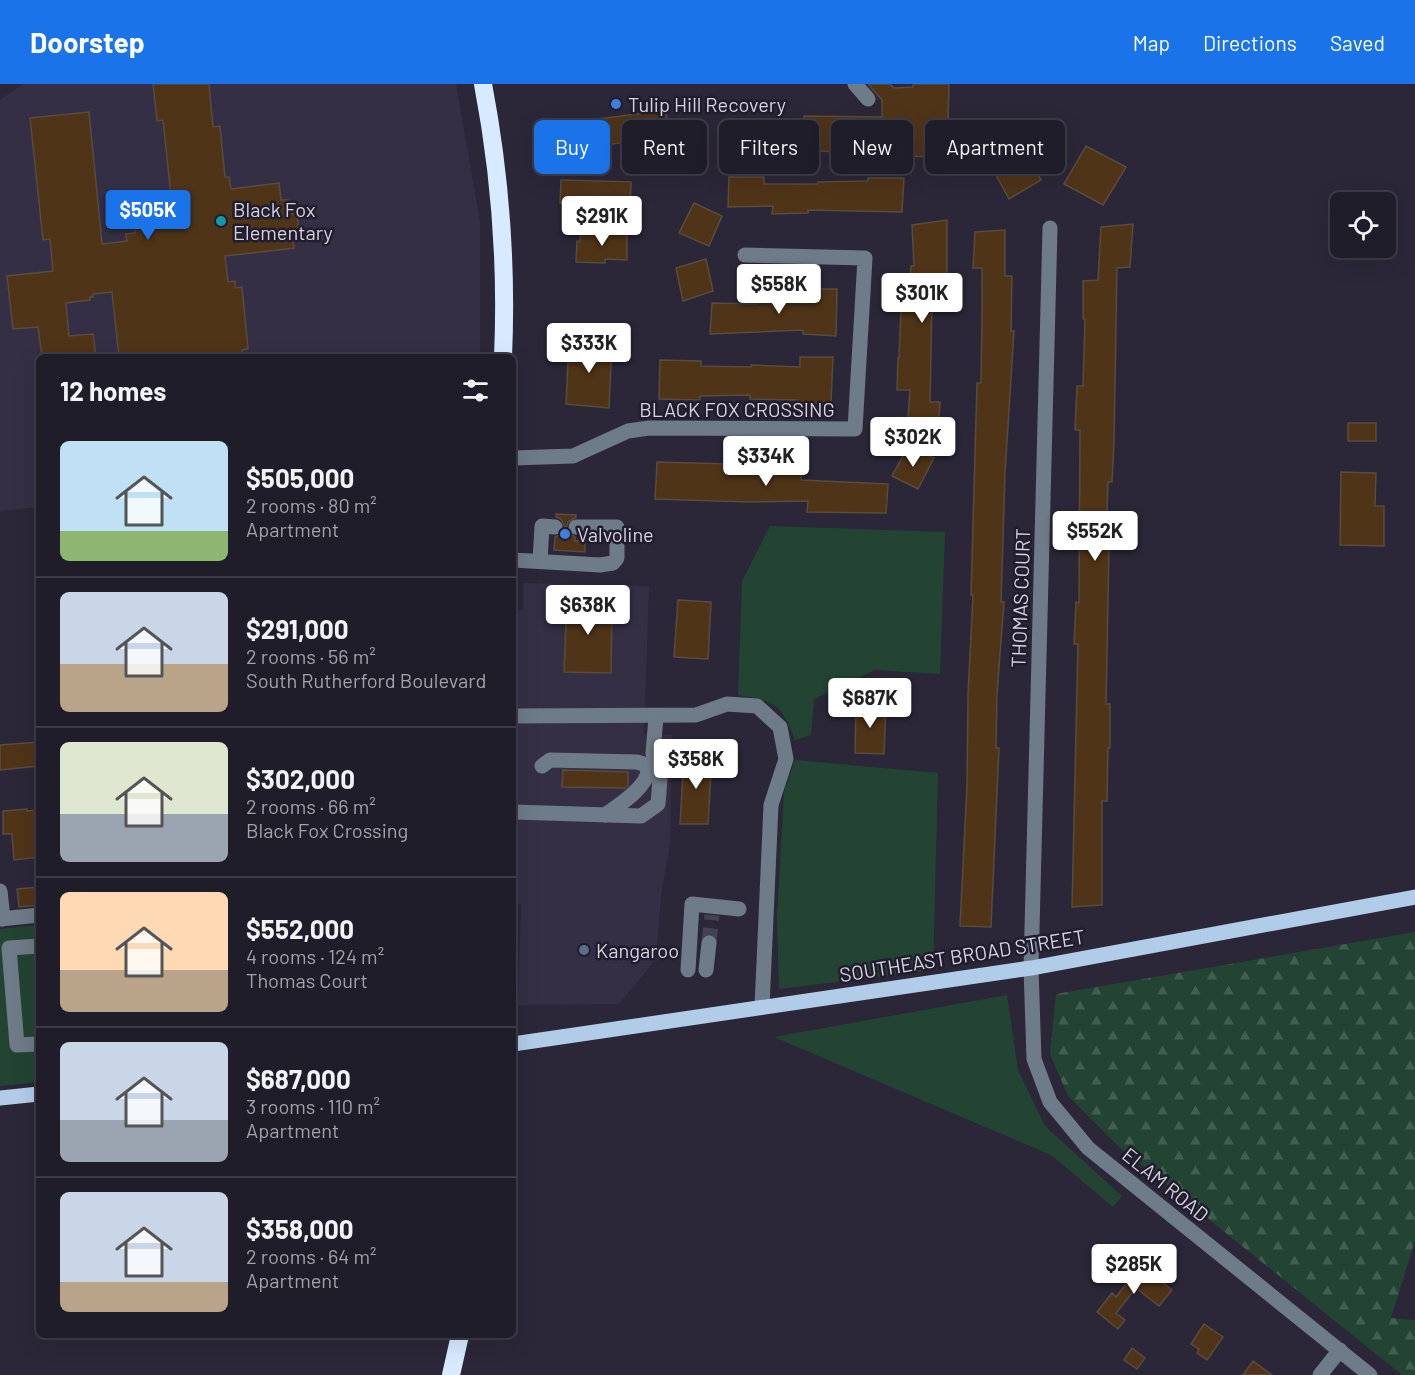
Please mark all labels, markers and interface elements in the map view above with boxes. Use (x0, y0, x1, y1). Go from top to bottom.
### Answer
text: Doorstep (30, 25, 145, 59)
text: Map (1133, 30, 1170, 55)
text: Directions (1203, 30, 1297, 55)
text: Saved (1330, 30, 1385, 55)
place label: Tulip Hill Recovery (628, 92, 786, 116)
marker: Tulip Hill Recovery (609, 97, 623, 111)
chip: Buy (534, 120, 610, 174)
chip: Rent (622, 120, 707, 174)
chip: Filters (719, 120, 819, 174)
chip: New (831, 120, 913, 174)
chip: Apartment (925, 120, 1065, 174)
pin: $505K (106, 190, 190, 241)
map controls (1330, 192, 1396, 258)
button: locate (1330, 192, 1396, 258)
pin: $291K (560, 196, 644, 247)
text: $505K (120, 197, 176, 221)
place label: Black Fox Elementary (233, 197, 333, 244)
text: $291K (576, 203, 628, 227)
marker: Black Fox Elementary (214, 214, 228, 228)
pin: $558K (737, 264, 821, 315)
text: $558K (751, 271, 807, 295)
pin: $301K (880, 273, 964, 324)
text: $301K (895, 280, 949, 304)
pin: $333K (547, 323, 631, 374)
text: $333K (561, 330, 617, 354)
icon: filters (459, 374, 492, 407)
text: 12 homes (60, 375, 166, 406)
street label: BLACK FOX CROSSING (639, 397, 835, 421)
pin: $302K (871, 417, 955, 468)
text: $302K (884, 424, 942, 448)
pin: $334K (724, 436, 808, 487)
text: $334K (737, 443, 795, 467)
text: $505,000 (246, 462, 354, 493)
icon: home (108, 465, 180, 537)
text: 2 rooms · 80 m² (246, 493, 377, 517)
pin: $552K (1053, 511, 1137, 562)
text: Apartment (246, 517, 339, 541)
text: $552K (1067, 518, 1123, 542)
place label: Valvoline (577, 522, 654, 546)
marker: Valvoline (558, 527, 572, 541)
street label: THOMAS COURT (1006, 528, 1034, 668)
pin: $638K (546, 585, 630, 636)
text: $638K (560, 592, 616, 616)
text: $291,000 (246, 613, 349, 644)
icon: home (108, 616, 180, 688)
text: 2 rooms · 56 m² (246, 644, 376, 668)
text: South Rutherford Boulevard (246, 668, 486, 692)
pin: $687K (828, 678, 912, 729)
text: $687K (842, 685, 898, 709)
pin: $358K (654, 739, 738, 790)
text: $358K (668, 746, 724, 770)
text: $302,000 (246, 763, 355, 794)
icon: home (108, 766, 180, 838)
text: 2 rooms · 66 m² (246, 794, 376, 818)
text: Black Fox Crossing (246, 818, 408, 842)
text: $552,000 (246, 913, 354, 944)
icon: home (108, 916, 180, 988)
street label: SOUTHEAST BROAD STREET (838, 924, 1086, 986)
place label: Kangaroo (596, 938, 679, 962)
marker: Kangaroo (577, 943, 591, 957)
text: 4 rooms · 124 m² (246, 944, 384, 968)
text: Thomas Court (246, 968, 368, 992)
text: $687,000 (246, 1063, 351, 1094)
icon: home (108, 1066, 180, 1138)
text: 3 rooms · 110 m² (246, 1094, 380, 1118)
text: Apartment (246, 1118, 339, 1142)
street label: ELAM ROAD (1118, 1142, 1214, 1226)
text: $358,000 (246, 1213, 354, 1244)
icon: home (108, 1216, 180, 1288)
text: 2 rooms · 64 m² (246, 1244, 376, 1268)
pin: $285K (1092, 1244, 1176, 1295)
text: $285K (1106, 1251, 1162, 1275)
text: Apartment (246, 1268, 339, 1292)

